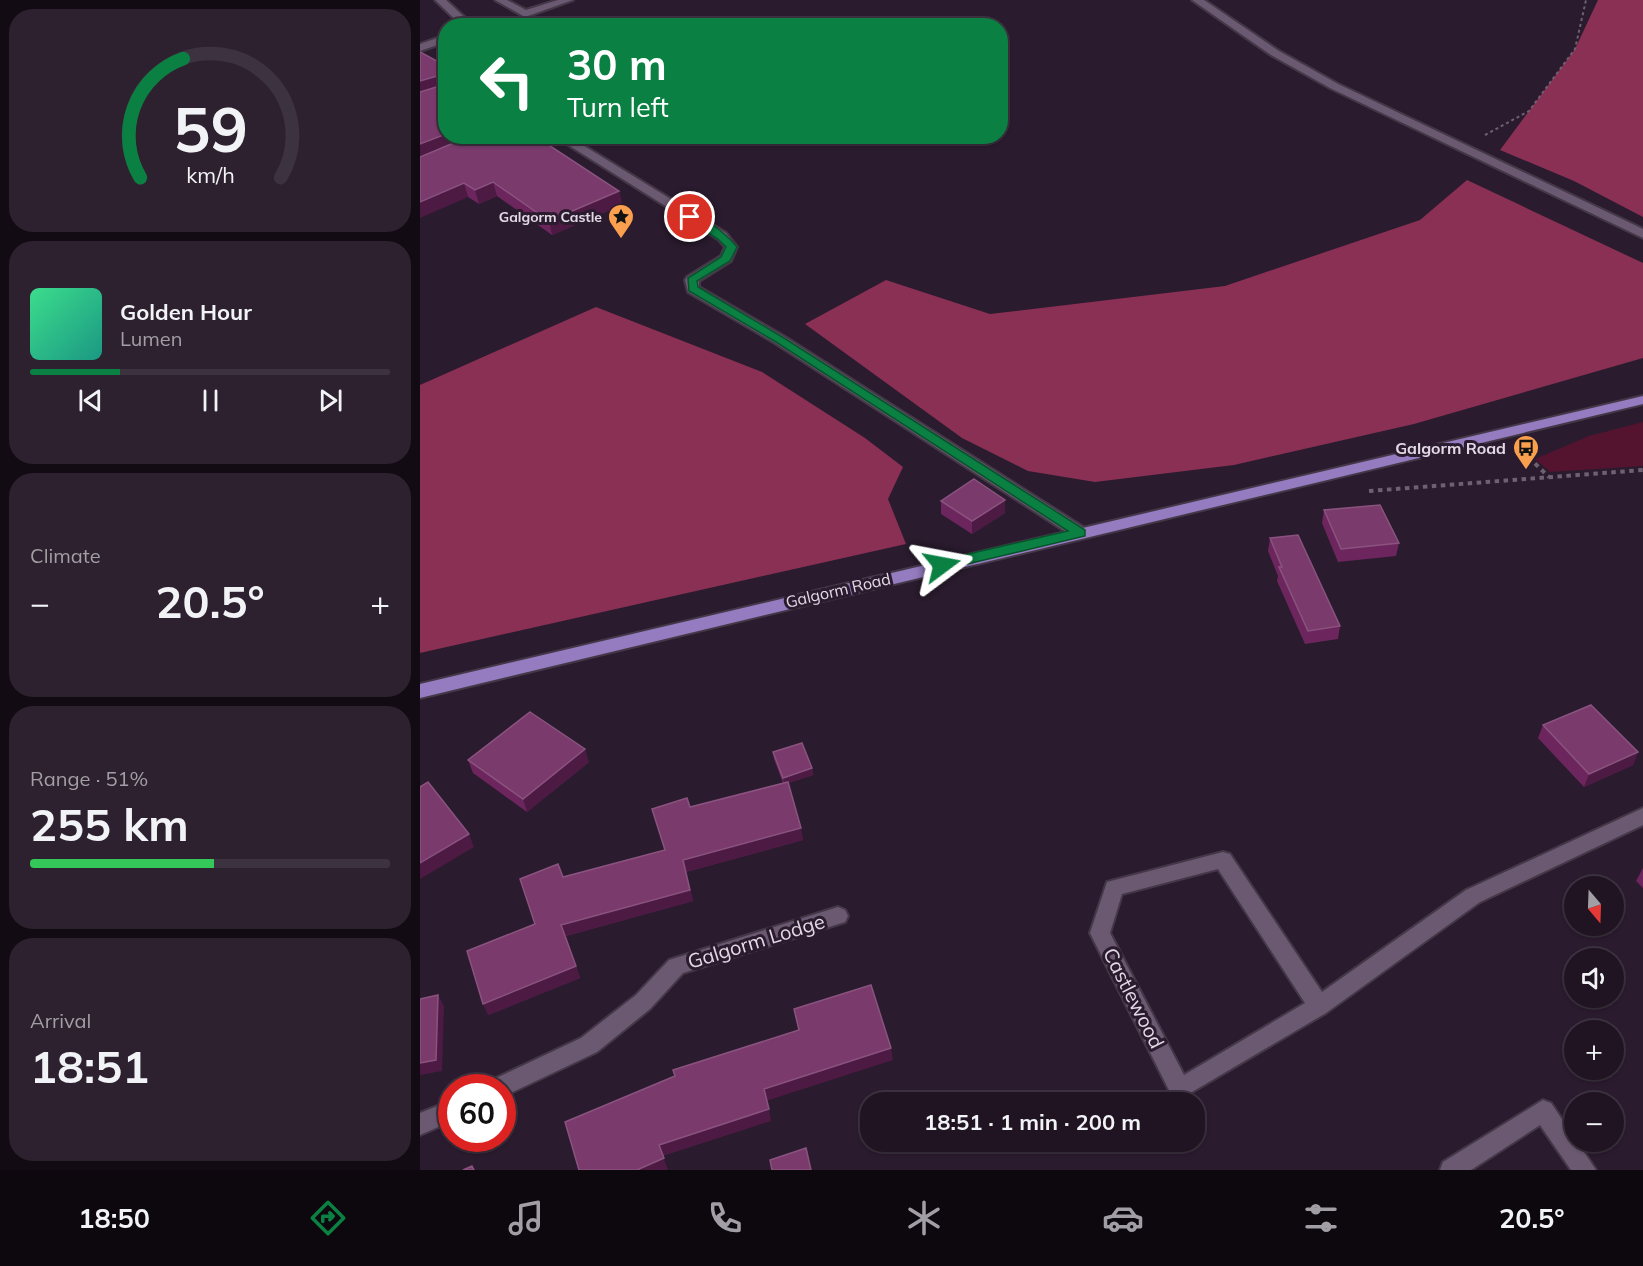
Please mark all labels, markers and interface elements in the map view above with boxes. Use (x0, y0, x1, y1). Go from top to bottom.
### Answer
text: 30 m (567, 38, 667, 91)
icon: left (468, 42, 546, 120)
text: 59 (173, 89, 247, 168)
text: Turn left (567, 90, 669, 124)
text: km/h (186, 161, 234, 188)
pin (664, 191, 715, 242)
icon: arrive (673, 200, 706, 233)
place icon: Galgorm Castle (606, 202, 636, 240)
place label: Galgorm Castle (499, 208, 602, 226)
text: Golden Hour (120, 298, 252, 326)
text: Lumen (120, 326, 182, 351)
icon: previous (74, 384, 107, 417)
icon: pause (194, 384, 227, 417)
icon: next (314, 384, 347, 417)
bus stop icon: Galgorm Road (1511, 433, 1541, 471)
place label: Galgorm Road (1395, 438, 1506, 458)
position arrow (910, 533, 974, 597)
text: Climate (30, 543, 101, 568)
street label: Galgorm Road (784, 568, 892, 612)
text: 20.5° (155, 573, 265, 629)
text: − (30, 582, 50, 623)
text: + (370, 582, 390, 623)
text: Range · 51% (30, 766, 148, 791)
text: 255 km (30, 796, 189, 852)
north arrow (1564, 876, 1624, 936)
map controls (1564, 876, 1624, 1152)
street label: Galgorm Lodge (684, 908, 828, 974)
street label: Castlewood (1098, 943, 1170, 1053)
button: sound (1564, 948, 1624, 1008)
text: Arrival (30, 1008, 91, 1033)
button: + (1564, 1020, 1624, 1080)
text: 18:51 (30, 1038, 149, 1094)
speed limit sign: 60 (438, 1074, 516, 1152)
button: − (1564, 1092, 1624, 1152)
text: 18:51 · 1 min · 200 m (924, 1108, 1141, 1136)
icon: directions (307, 1197, 349, 1239)
icon: music (505, 1197, 547, 1239)
icon: phone (704, 1197, 746, 1239)
icon: climate (903, 1197, 945, 1239)
icon: car (1102, 1197, 1144, 1239)
icon: filters (1300, 1197, 1342, 1239)
text: 18:50 (78, 1201, 150, 1235)
text: 20.5° (1499, 1201, 1565, 1235)

